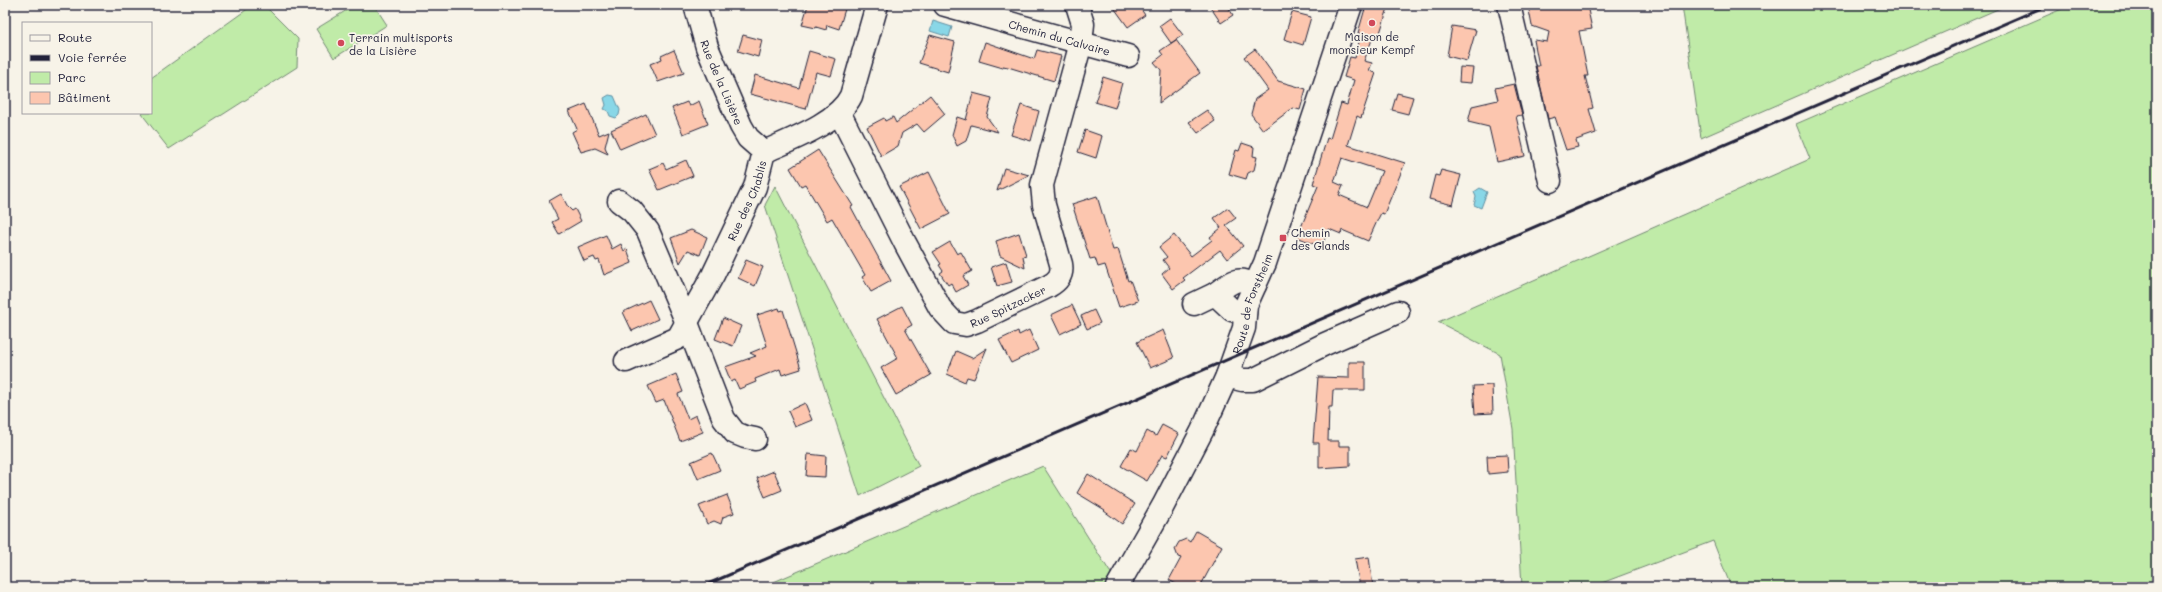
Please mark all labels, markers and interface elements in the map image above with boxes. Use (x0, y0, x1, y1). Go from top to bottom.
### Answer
street label: Chemin du Calvaire (1007, 16, 1112, 58)
marker: Maison de monsieur Kempf (1367, 18, 1377, 28)
legend (22, 22, 152, 114)
text: Route (58, 29, 92, 45)
place label: Maison de monsieur Kempf (1329, 29, 1415, 57)
place label: Terrain multisports de la Lisière (349, 30, 453, 58)
marker: Terrain multisports de la Lisière (336, 38, 346, 48)
street label: Rue de la Lisière (698, 38, 747, 127)
text: Voie ferrée (58, 49, 127, 65)
text: Parc (58, 69, 86, 85)
text: Bâtiment (58, 89, 111, 105)
street label: Rue des Chablis (723, 159, 769, 243)
place label: Chemin des Glands (1291, 225, 1350, 253)
marker: Chemin des Glands (1278, 233, 1288, 243)
street label: Route de Forstheim (1228, 251, 1275, 356)
street label: Rue Spitzacker (968, 281, 1048, 330)

